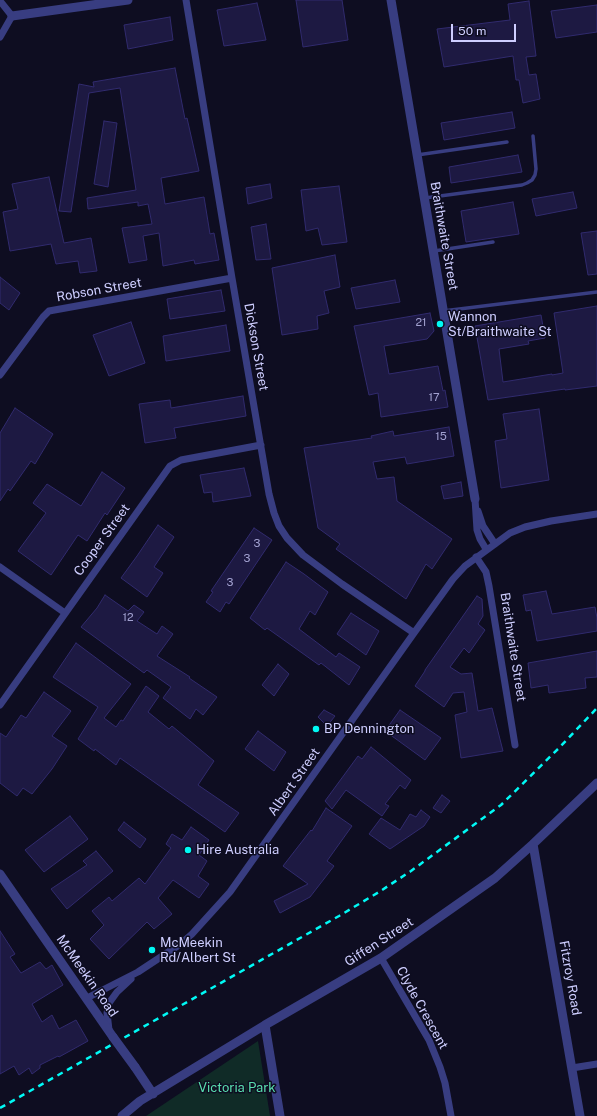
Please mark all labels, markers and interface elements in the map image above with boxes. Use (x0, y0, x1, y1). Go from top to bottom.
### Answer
scale bar (453, 16, 518, 42)
text: 50 m (458, 24, 486, 38)
street label: Braithwaite Street (427, 180, 461, 292)
street label: Robson Street (55, 275, 143, 305)
street label: Dickson Street (241, 302, 271, 392)
place label: Wannon St/Braithwaite St (448, 309, 552, 340)
house number: 21 (415, 316, 427, 330)
marker: Wannon St/Braithwaite St (435, 319, 445, 329)
house number: 17 (428, 391, 440, 405)
house number: 15 (435, 430, 447, 444)
street label: Cooper Street (71, 501, 133, 579)
house number: 3 (254, 537, 260, 551)
house number: 3 (244, 552, 250, 566)
house number: 3 (227, 576, 233, 590)
street label: Braithwaite Street (497, 591, 529, 703)
house number: 12 (122, 611, 134, 625)
place label: BP Dennington (324, 721, 414, 737)
marker: BP Dennington (311, 724, 321, 734)
street label: Albert Street (265, 745, 323, 819)
place label: Hire Australia (196, 842, 279, 858)
marker: Hire Australia (183, 845, 193, 855)
street label: Giffen Street (342, 914, 416, 970)
street label: McMeekin Road (53, 932, 121, 1020)
place label: McMeekin Rd/Albert St (160, 935, 236, 966)
street label: Fitzroy Road (556, 940, 584, 1016)
marker: McMeekin Rd/Albert St (147, 945, 157, 955)
street label: Clyde Crescent (393, 964, 451, 1052)
park label: Victoria Park (198, 1080, 276, 1096)

